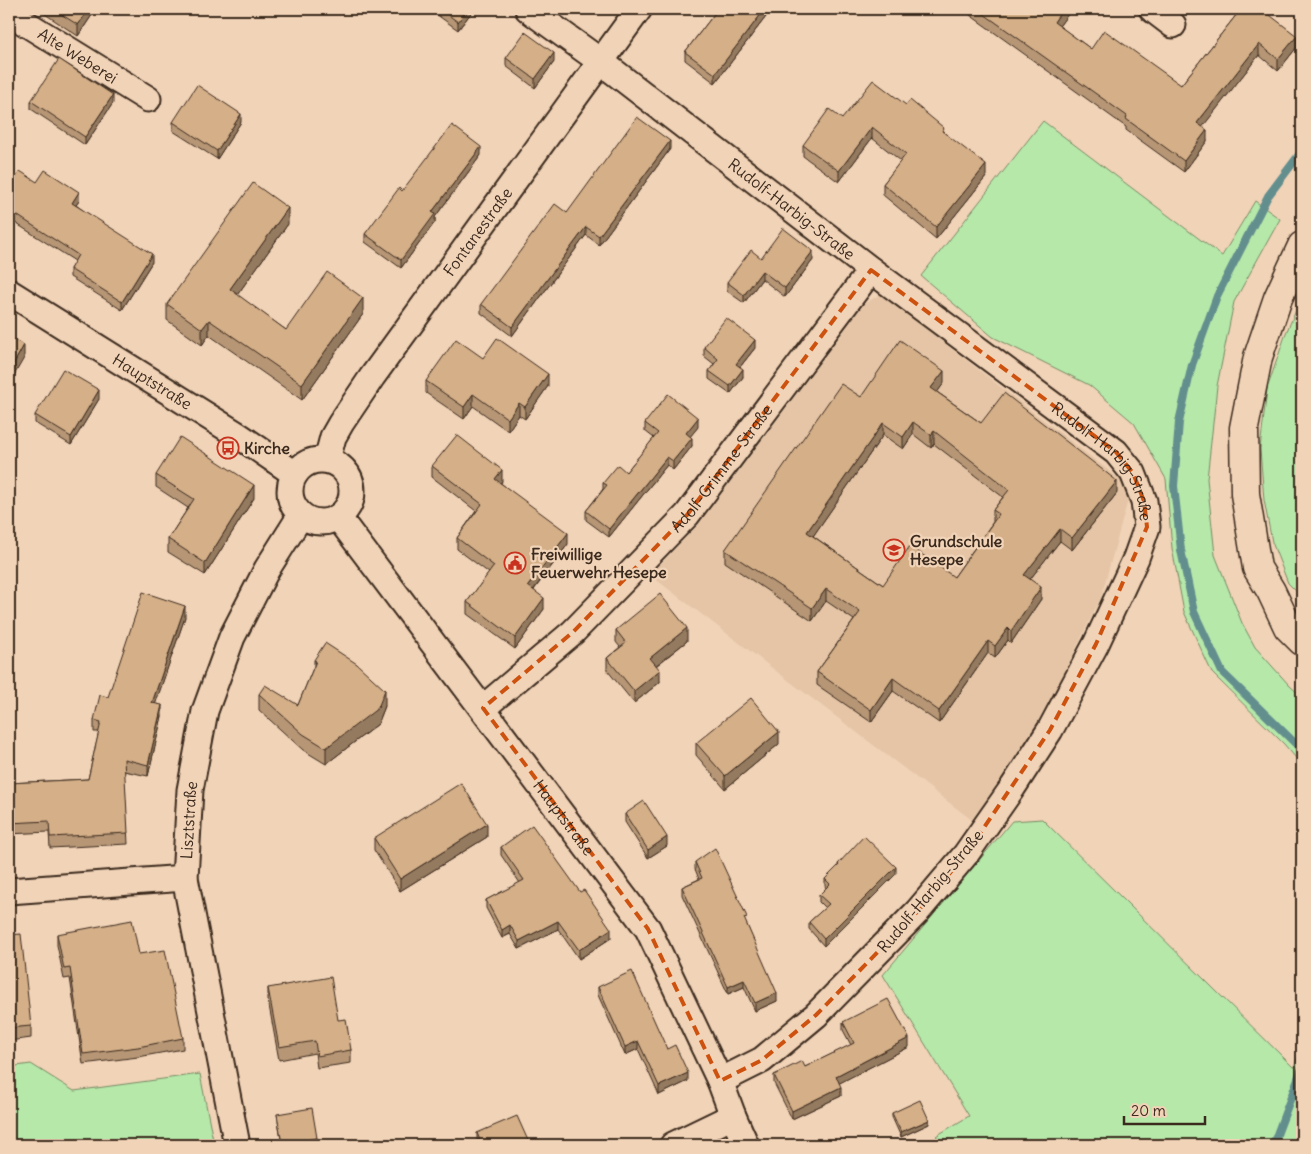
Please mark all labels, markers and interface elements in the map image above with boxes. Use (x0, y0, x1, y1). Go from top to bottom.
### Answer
street label: Alte Weberei (34, 23, 121, 88)
street label: Rudolf-Harbig-Straße (724, 154, 859, 264)
street label: Fontanestraße (439, 183, 516, 280)
street label: Hauptstraße (109, 349, 196, 414)
street label: Rudolf-Harbig-Straße (1048, 398, 1156, 522)
street label: Adolf-Grimme-Straße (666, 401, 776, 536)
bus stop icon: Kirche (216, 436, 240, 460)
place label: Kirche (244, 438, 290, 458)
place label: Grundschule Hesepe (910, 531, 1003, 570)
school or university icon: Grundschule Hesepe (882, 538, 906, 562)
place label: Freiwillige Feuerwehr Hesepe (531, 544, 667, 583)
public building icon: Freiwillige Feuerwehr Hesepe (503, 551, 527, 575)
street label: Hauptstraße (529, 776, 599, 859)
street label: Lisztstraße (176, 779, 201, 860)
street label: Rudolf-Harbig-Straße (873, 825, 987, 957)
scale bar (1124, 1094, 1205, 1126)
text: 20 m (1131, 1101, 1166, 1120)

